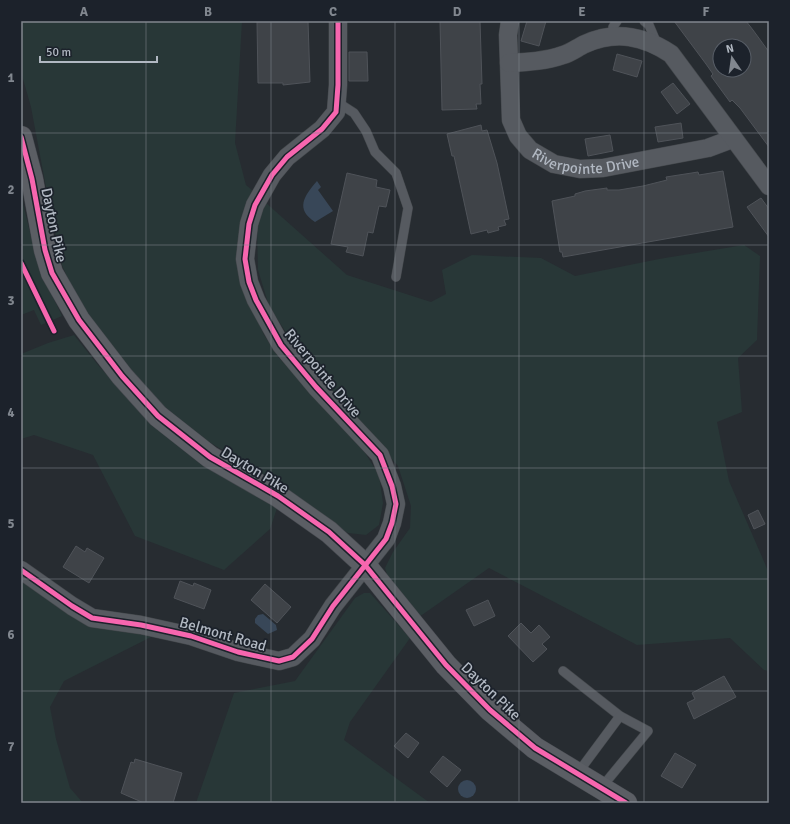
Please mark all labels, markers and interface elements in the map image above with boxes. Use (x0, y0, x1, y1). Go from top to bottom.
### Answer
text: A (80, 4, 89, 20)
text: B (204, 4, 212, 20)
text: C (329, 4, 337, 20)
text: D (453, 4, 462, 20)
text: E (578, 4, 586, 20)
text: F (703, 4, 710, 20)
scale bar (40, 38, 157, 64)
north arrow (712, 38, 752, 78)
text: N (725, 42, 735, 56)
text: 50 m (46, 45, 71, 60)
text: 1 (7, 70, 15, 86)
street label: Riverpointe Drive (529, 144, 641, 178)
text: 2 (7, 182, 15, 198)
street label: Dayton Pike (37, 186, 71, 264)
text: 3 (7, 293, 15, 309)
street label: Riverpointe Drive (281, 325, 365, 421)
text: 4 (7, 405, 15, 421)
street label: Dayton Pike (218, 443, 292, 497)
text: 5 (7, 516, 15, 532)
street label: Belmont Road (177, 613, 269, 655)
text: 6 (7, 627, 15, 643)
street label: Dayton Pike (457, 658, 525, 724)
text: 7 (7, 739, 15, 755)

